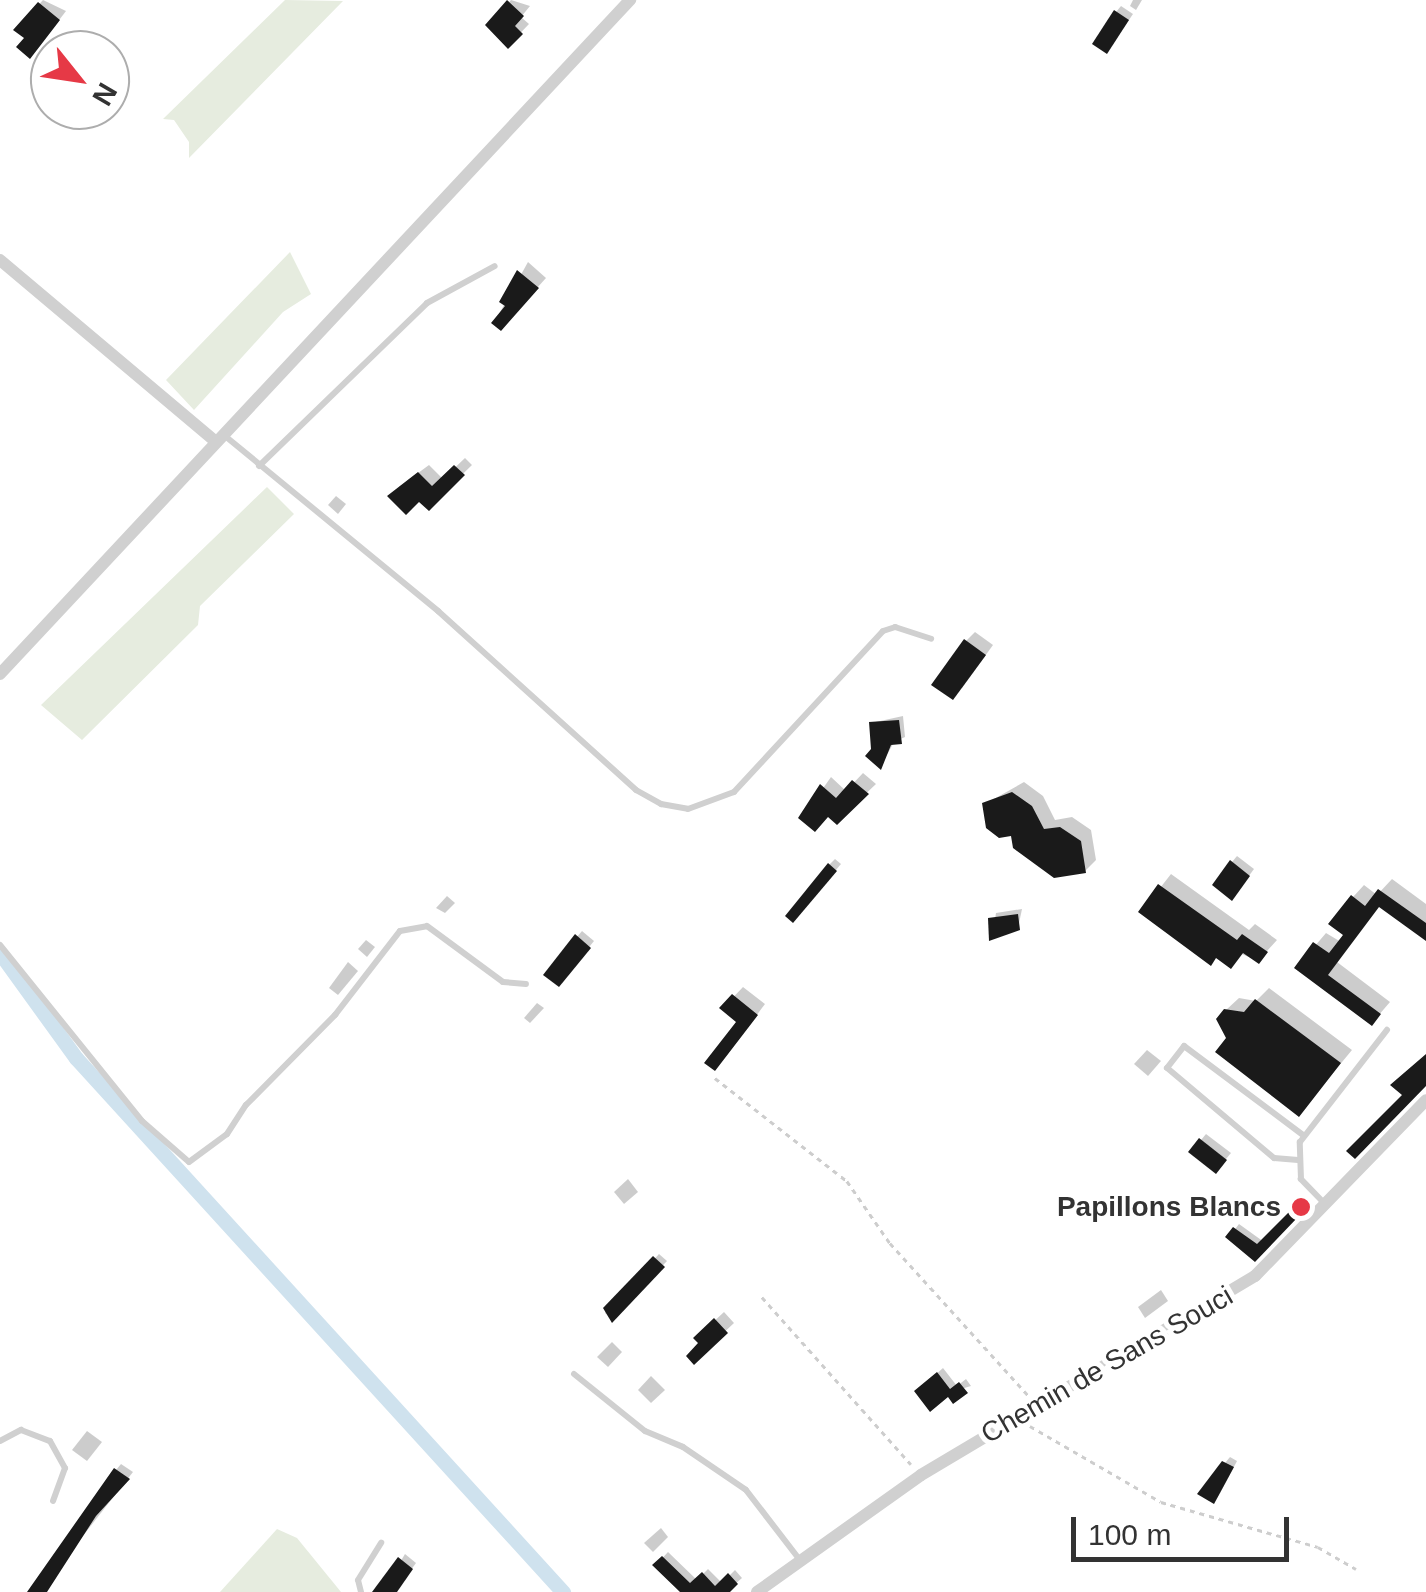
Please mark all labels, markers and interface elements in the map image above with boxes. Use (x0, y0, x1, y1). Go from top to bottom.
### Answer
north arrow (30, 30, 130, 130)
text: N (86, 78, 123, 111)
place label: Papillons Blancs (1057, 1190, 1281, 1224)
marker: Papillons Blancs (1290, 1196, 1312, 1218)
street label: Chemin de Sans Souci (975, 1279, 1239, 1451)
scale bar (1076, 1497, 1294, 1559)
text: 100 m (1088, 1518, 1171, 1551)

